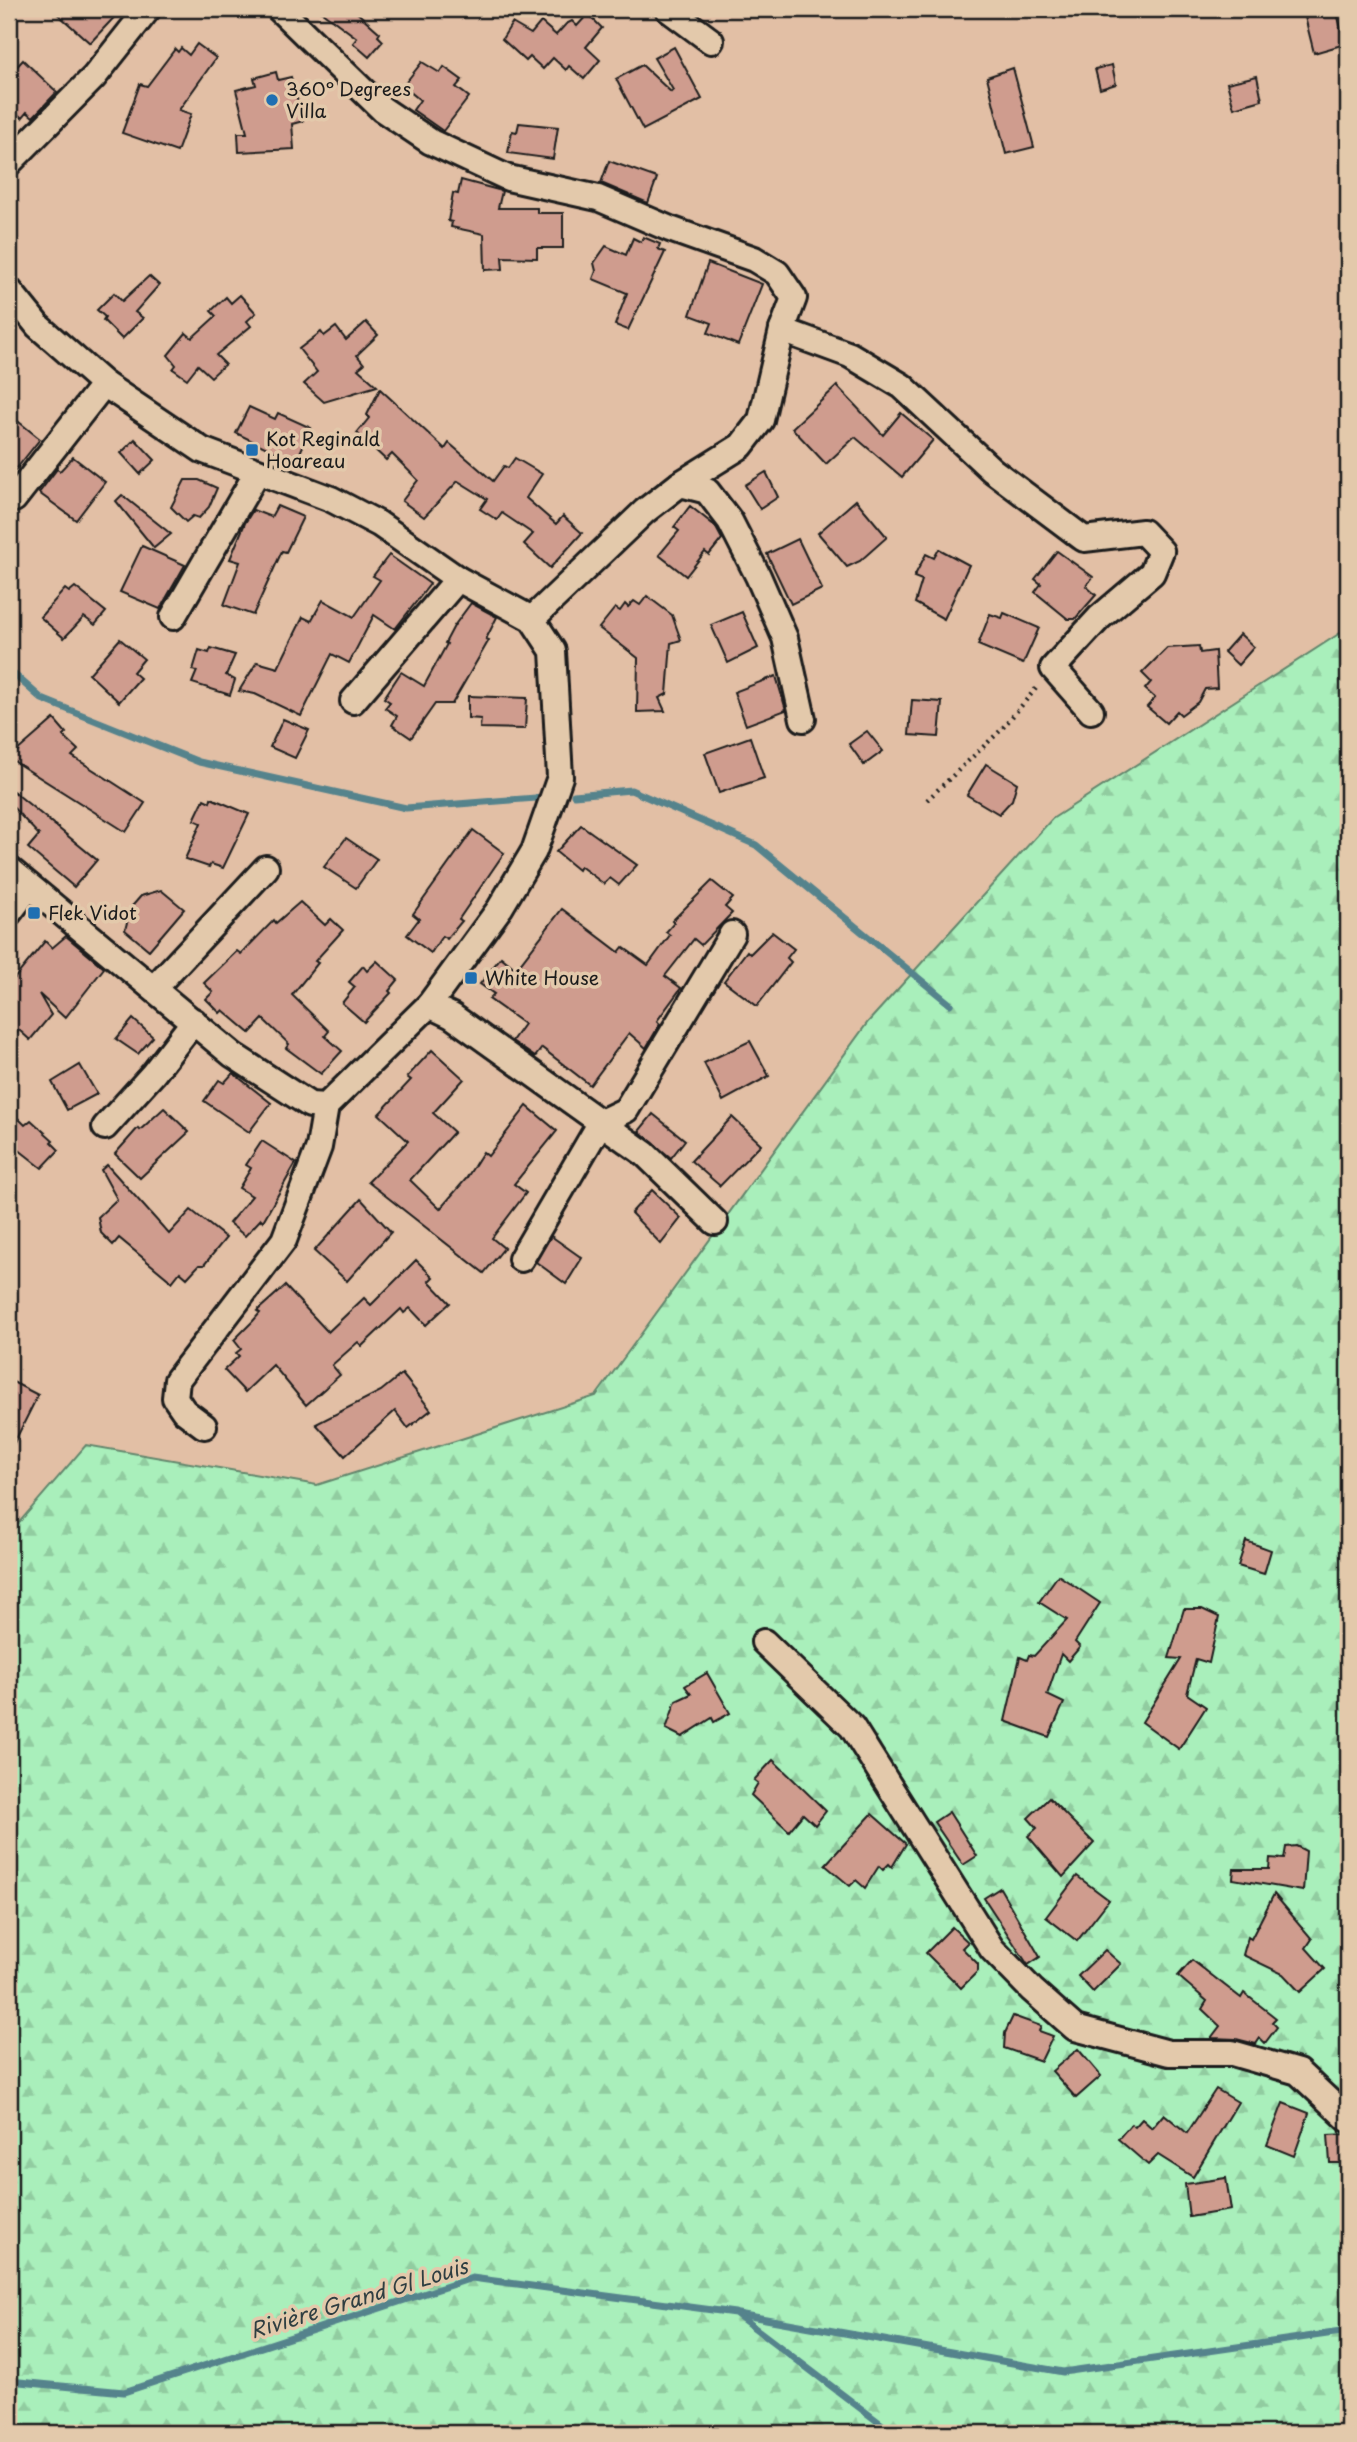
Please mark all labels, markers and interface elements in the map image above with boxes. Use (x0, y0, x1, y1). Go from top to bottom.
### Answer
place label: 360° Degrees Villa (286, 74, 411, 124)
marker: 360° Degrees Villa (264, 92, 280, 108)
place label: Kot Reginald Hoareau (266, 424, 381, 474)
marker: Kot Reginald Hoareau (244, 442, 260, 458)
place label: Flek Vidot (48, 898, 137, 926)
marker: Flek Vidot (26, 905, 42, 921)
place label: White House (485, 963, 599, 991)
marker: White House (463, 970, 479, 986)
water label: Rivière Grand Gl Louis (246, 2248, 474, 2345)

